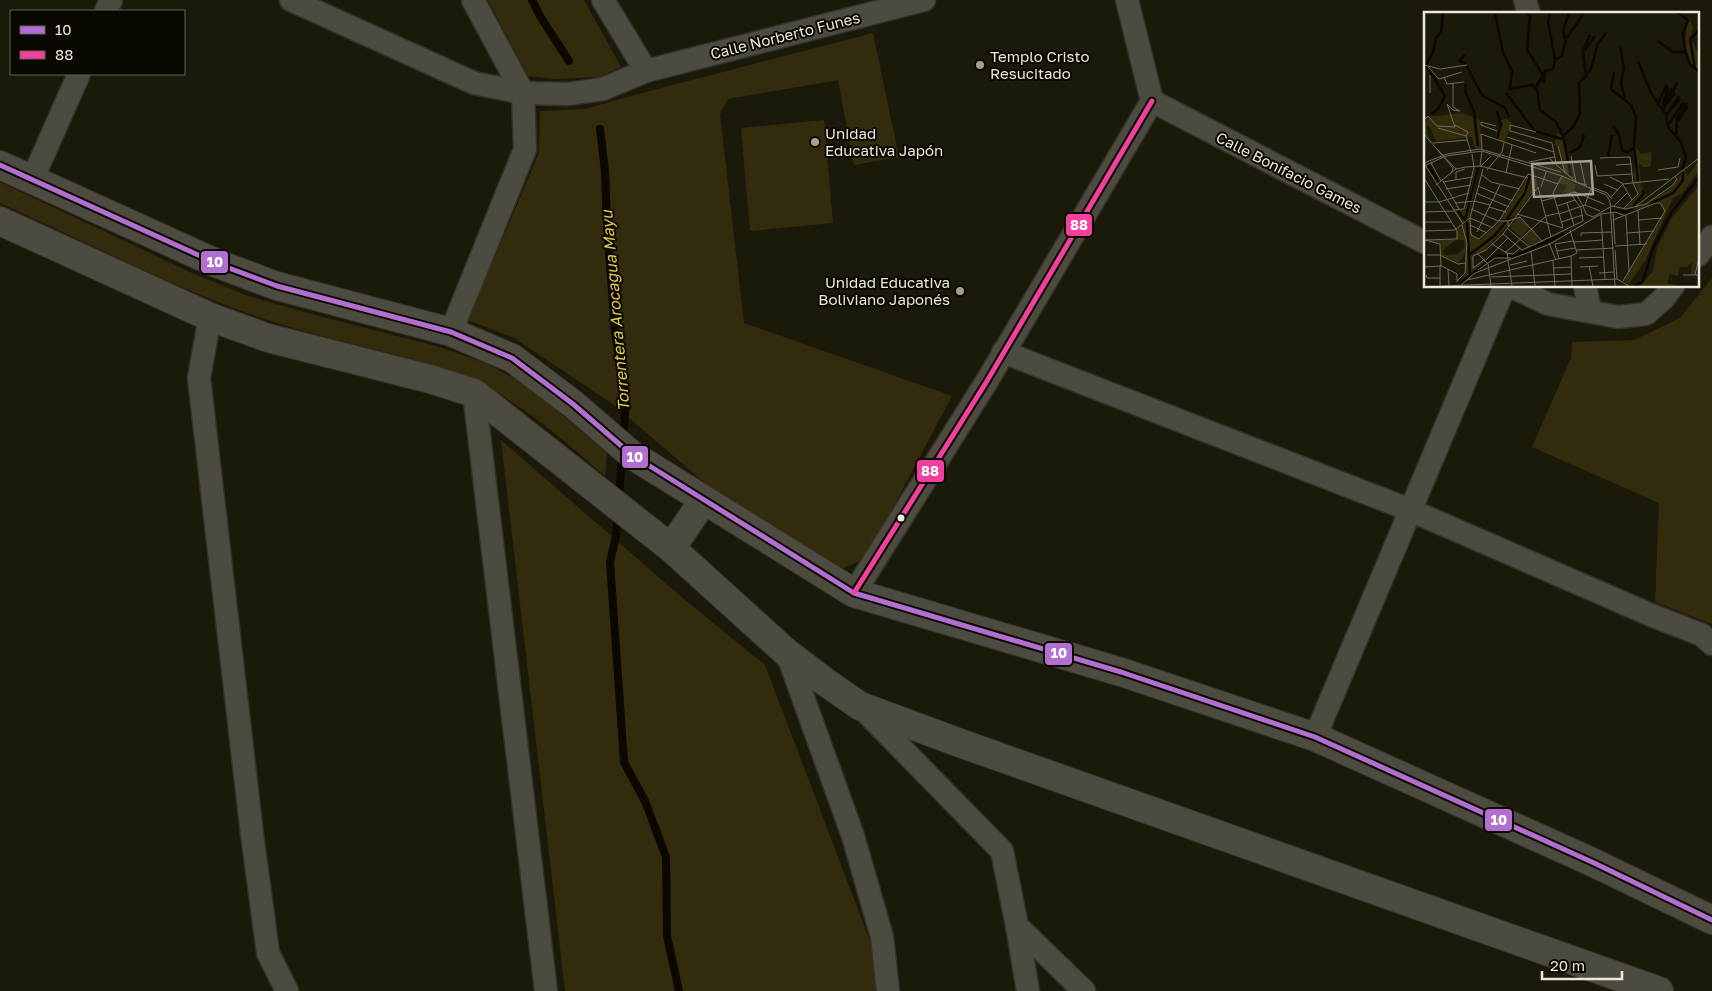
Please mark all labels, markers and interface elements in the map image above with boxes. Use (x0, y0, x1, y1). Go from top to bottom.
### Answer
street label: Calle Norberto Funes (708, 8, 862, 62)
legend (10, 10, 185, 75)
inset map (1424, 12, 1700, 288)
text: 10 (55, 20, 72, 38)
text: 88 (55, 45, 73, 63)
place label: Templo Cristo Resucitado (990, 47, 1090, 82)
marker: Templo Cristo Resucitado (974, 59, 986, 71)
place label: Unidad Educativa Japón (825, 124, 943, 159)
street label: Calle Bonifacio Games (1213, 128, 1365, 216)
marker: Unidad Educativa Japón (809, 136, 821, 148)
water label: Torrentera Arocagua Mayu (596, 208, 634, 412)
line badge: 88 (1065, 213, 1093, 237)
text: 88 (1070, 216, 1088, 233)
line badge: 10 (200, 250, 229, 274)
text: 10 (207, 253, 223, 270)
place label: Unidad Educativa Boliviano Japonés (818, 273, 950, 308)
marker: Unidad Educativa Boliviano Japonés (954, 285, 966, 297)
line badge: 10 (621, 445, 649, 469)
text: 10 (627, 448, 643, 465)
line badge: 88 (916, 459, 945, 483)
text: 88 (921, 462, 939, 479)
unlabelled marker (896, 513, 906, 523)
line badge: 10 (1044, 642, 1073, 666)
text: 10 (1051, 644, 1067, 661)
line badge: 10 (1484, 808, 1513, 832)
text: 10 (1491, 811, 1507, 828)
scale bar (1542, 948, 1622, 980)
text: 20 m (1550, 956, 1585, 974)

